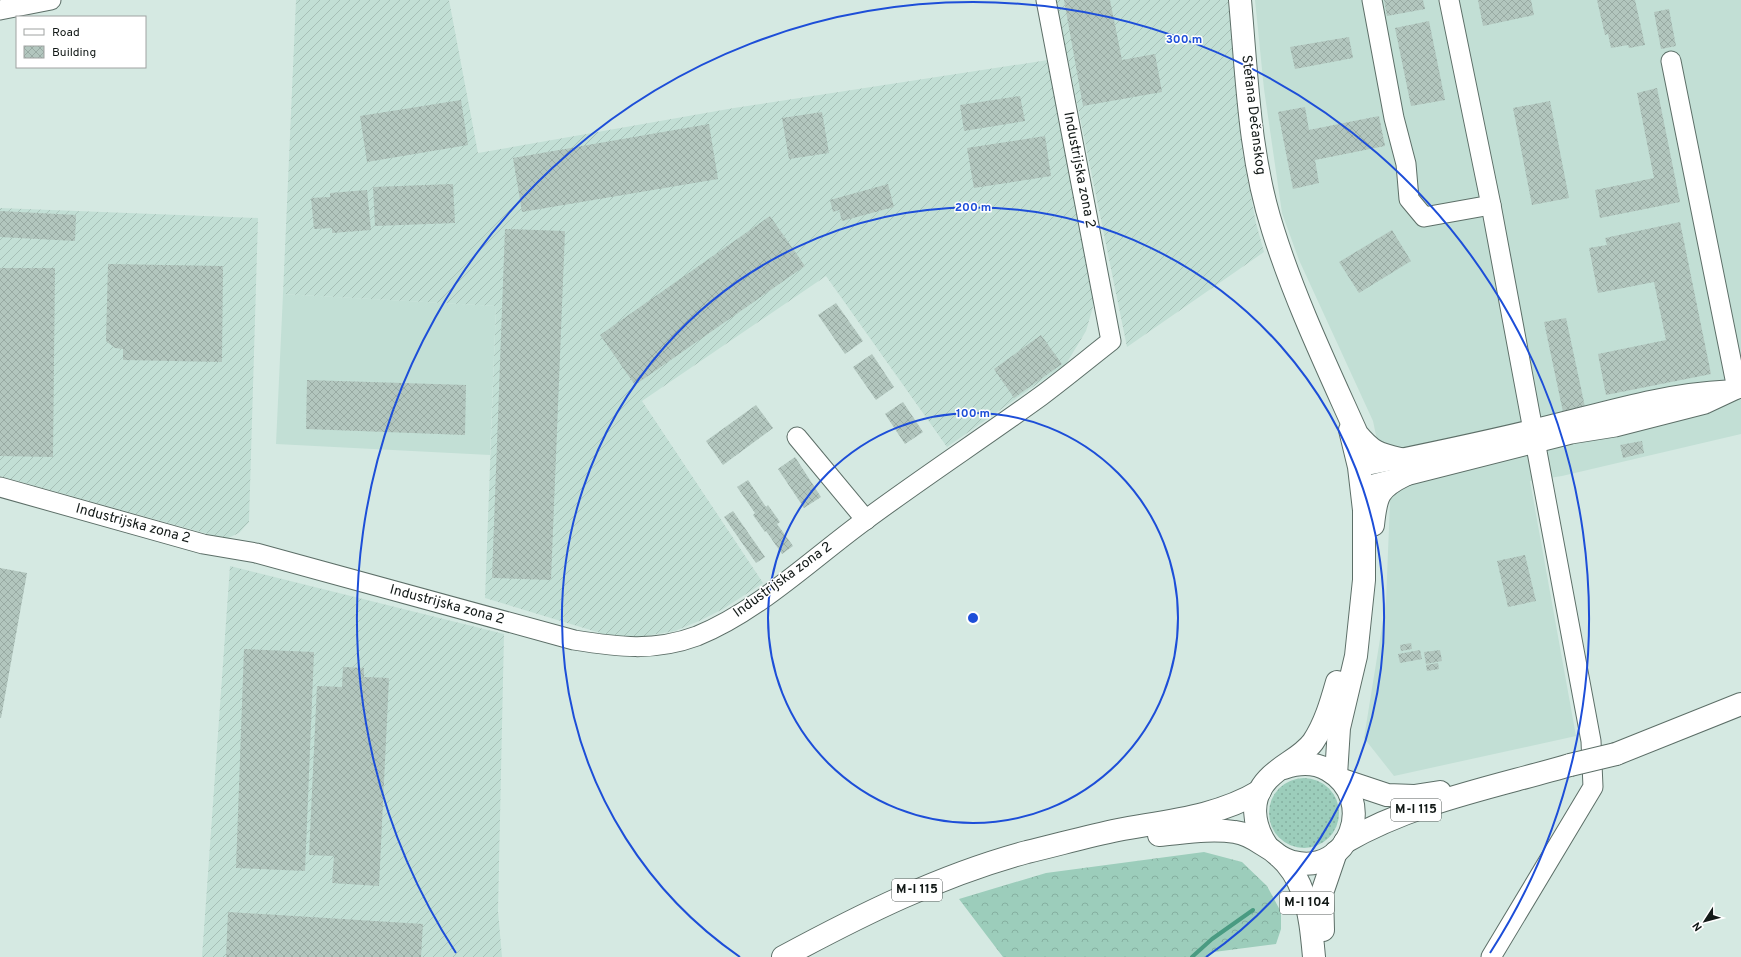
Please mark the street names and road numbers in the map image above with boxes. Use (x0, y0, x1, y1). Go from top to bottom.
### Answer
street label: Stefana Dečanskog (1237, 54, 1269, 176)
street label: Industrijska zona 2 (1059, 110, 1099, 230)
street label: Industrijska zona 2 (74, 501, 192, 547)
street label: Industrijska zona 2 (730, 538, 836, 622)
street label: Industrijska zona 2 (388, 582, 506, 628)
road number: M-I 115 (1391, 799, 1441, 821)
road number: M-I 115 (892, 879, 942, 901)
road number: M-I 104 (1280, 892, 1334, 914)

